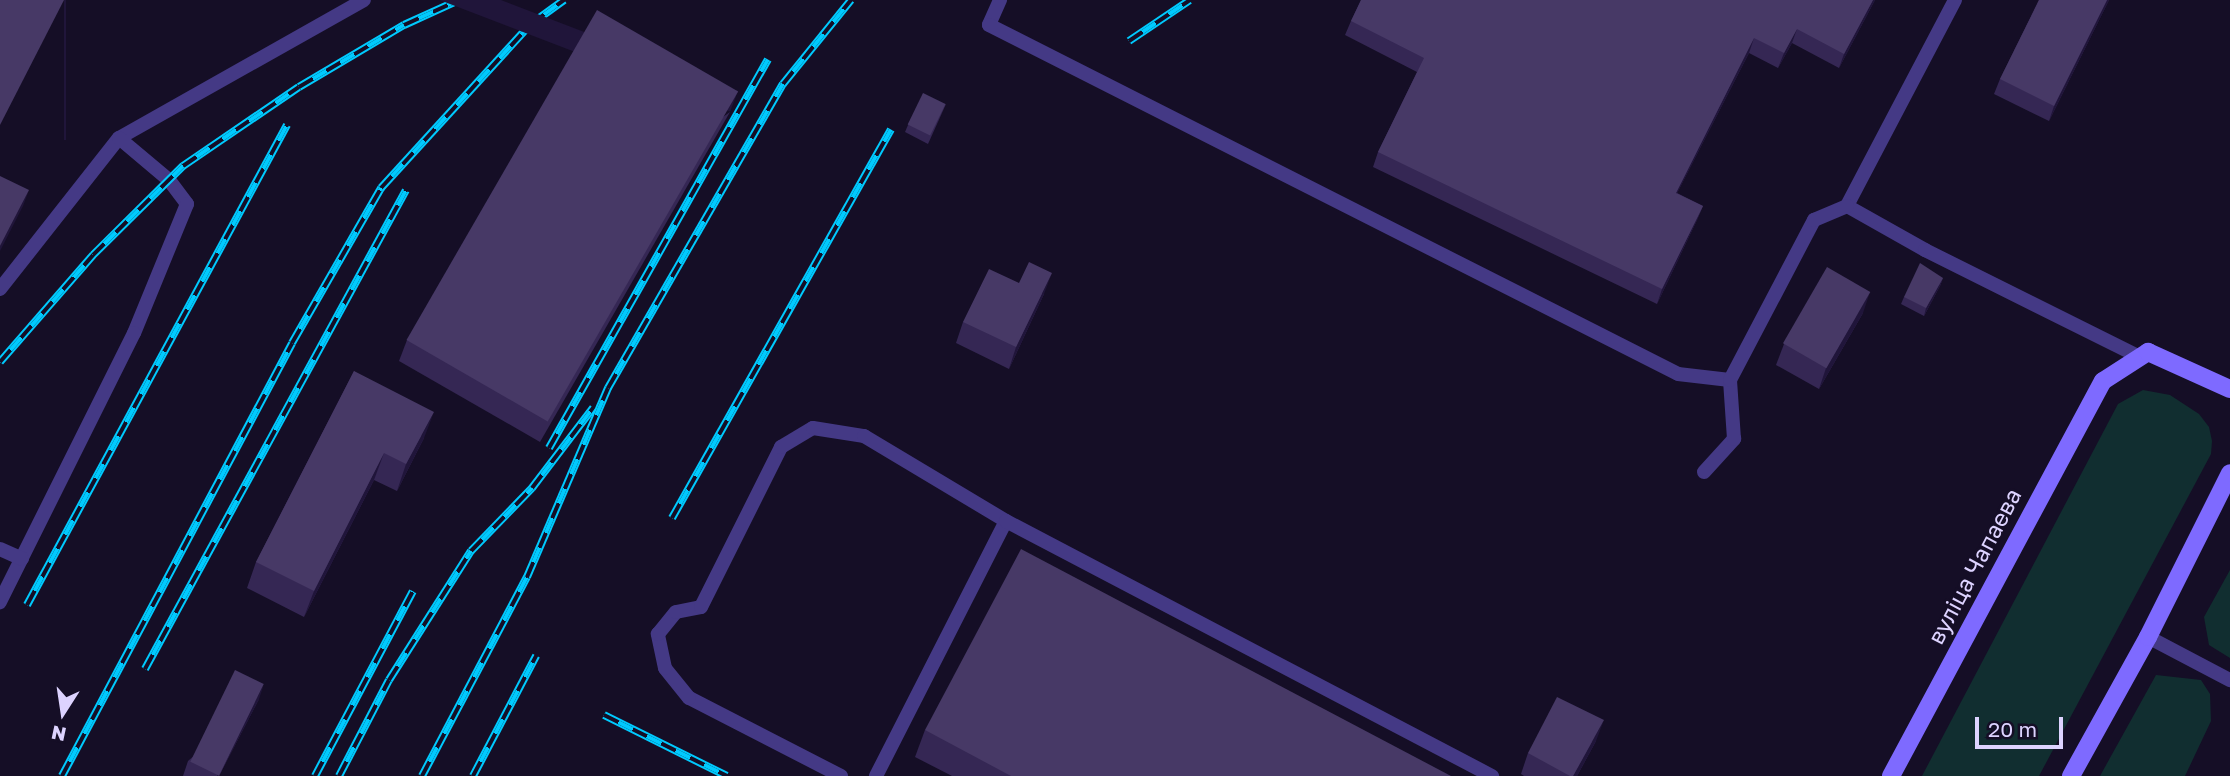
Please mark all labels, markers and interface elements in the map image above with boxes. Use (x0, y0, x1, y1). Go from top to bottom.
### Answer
street label: вуліца Чапаева (1921, 483, 2027, 649)
north arrow (28, 678, 98, 748)
scale bar (1978, 702, 2066, 746)
text: 20 m (1988, 716, 2037, 742)
text: N (49, 721, 68, 747)

